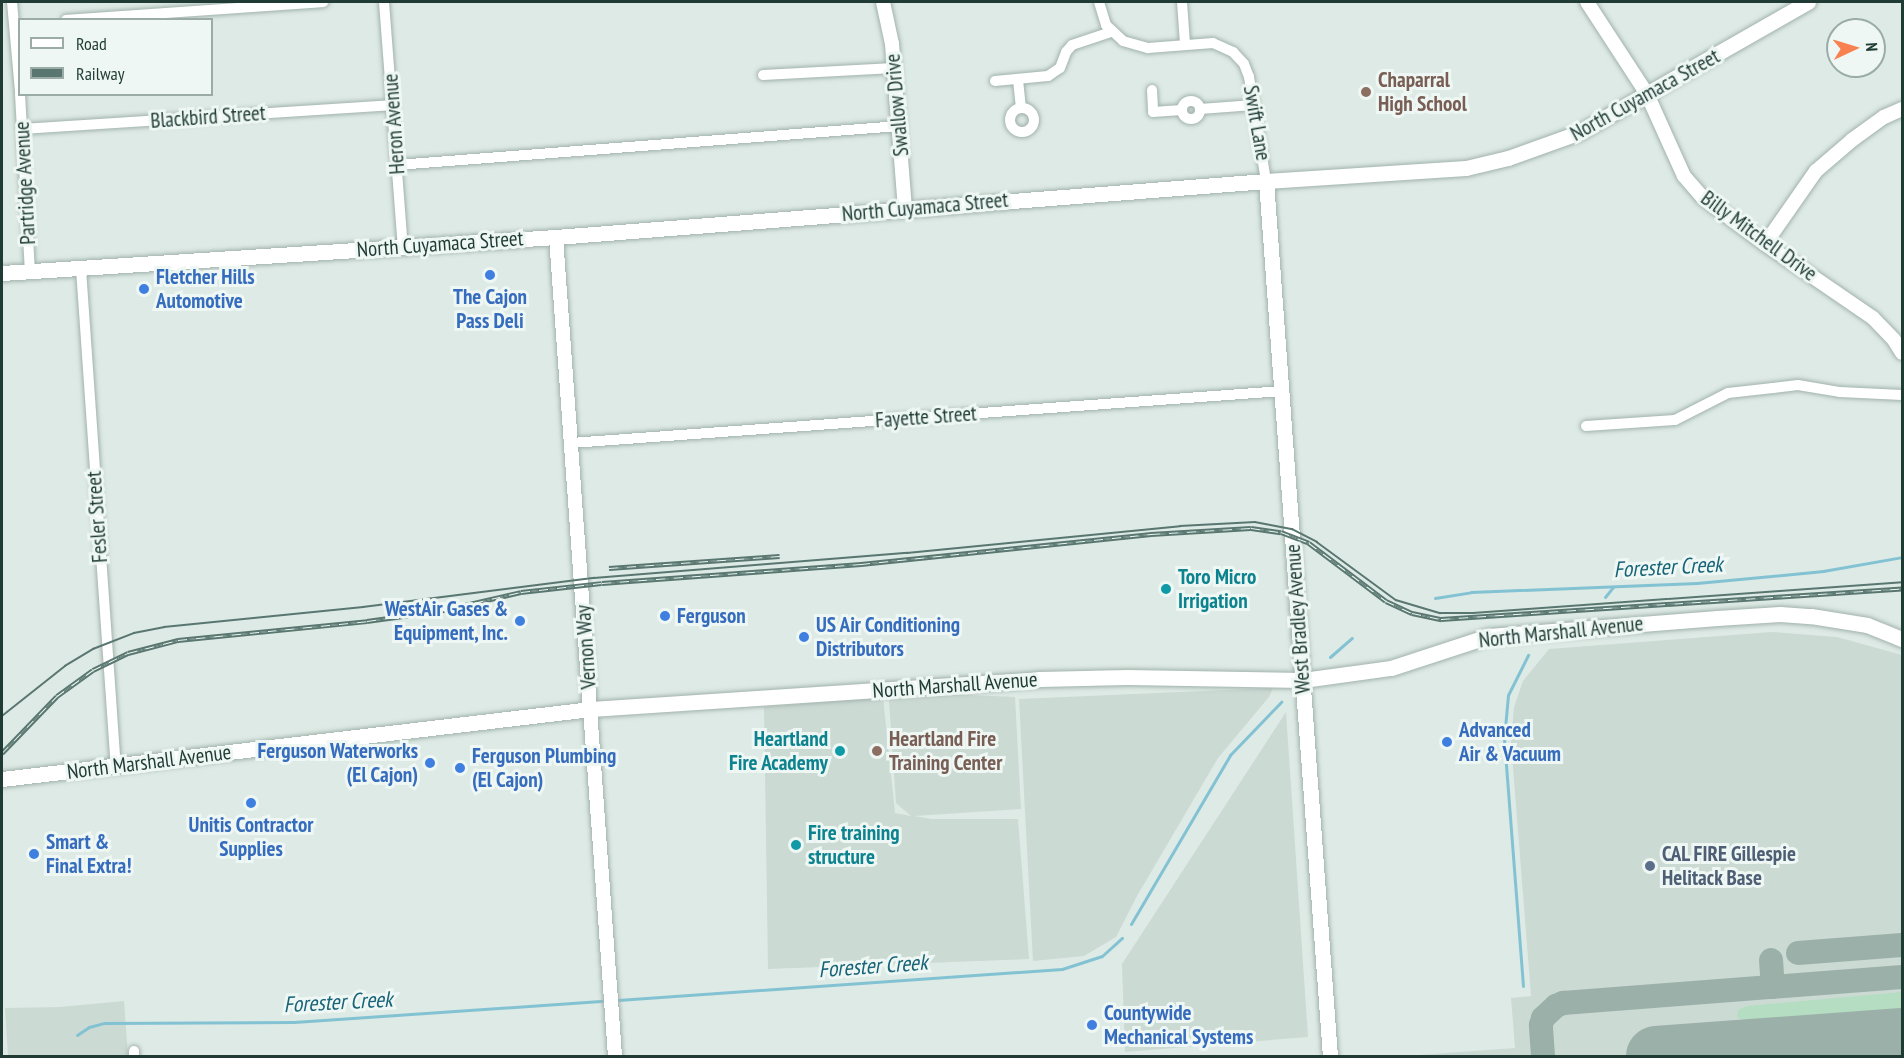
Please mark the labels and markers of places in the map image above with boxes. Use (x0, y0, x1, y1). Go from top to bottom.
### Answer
place label: Chaparral High School (1378, 67, 1467, 117)
marker: Chaparral High School (1359, 85, 1373, 99)
place label: Fletcher Hills Automotive (156, 264, 255, 314)
marker: The Cajon Pass Deli (483, 268, 497, 282)
marker: Fletcher Hills Automotive (137, 282, 151, 296)
place label: The Cajon Pass Deli (453, 284, 527, 334)
place label: Toro Micro Irrigation (1178, 564, 1256, 614)
marker: Toro Micro Irrigation (1159, 582, 1173, 596)
place label: WestAir Gases & Equipment, Inc. (384, 596, 508, 646)
place label: Ferguson (677, 603, 746, 629)
marker: Ferguson (658, 609, 672, 623)
place label: US Air Conditioning Distributors (816, 612, 961, 662)
marker: WestAir Gases & Equipment, Inc. (513, 614, 527, 628)
marker: US Air Conditioning Distributors (797, 630, 811, 644)
place label: Advanced Air & Vacuum (1459, 717, 1561, 767)
place label: Heartland Fire Academy (728, 726, 828, 776)
place label: Heartland Fire Training Center (889, 726, 1003, 776)
marker: Advanced Air & Vacuum (1440, 735, 1454, 749)
place label: Ferguson Waterworks (El Cajon) (257, 738, 418, 788)
place label: Ferguson Plumbing (El Cajon) (472, 743, 616, 793)
marker: Heartland Fire Academy (833, 744, 847, 758)
marker: Heartland Fire Training Center (870, 744, 884, 758)
marker: Ferguson Waterworks (El Cajon) (423, 756, 437, 770)
marker: Ferguson Plumbing (El Cajon) (453, 761, 467, 775)
marker: Unitis Contractor Supplies (244, 796, 258, 810)
place label: Unitis Contractor Supplies (188, 812, 314, 862)
place label: Fire training structure (808, 820, 900, 870)
place label: Smart & Final Extra! (46, 829, 131, 879)
marker: Fire training structure (789, 838, 803, 852)
place label: CAL FIRE Gillespie Helitack Base (1662, 841, 1797, 891)
marker: Smart & Final Extra! (27, 847, 41, 861)
marker: CAL FIRE Gillespie Helitack Base (1643, 859, 1657, 873)
place label: Countywide Mechanical Systems (1104, 1000, 1253, 1050)
marker: Countywide Mechanical Systems (1085, 1018, 1099, 1032)

